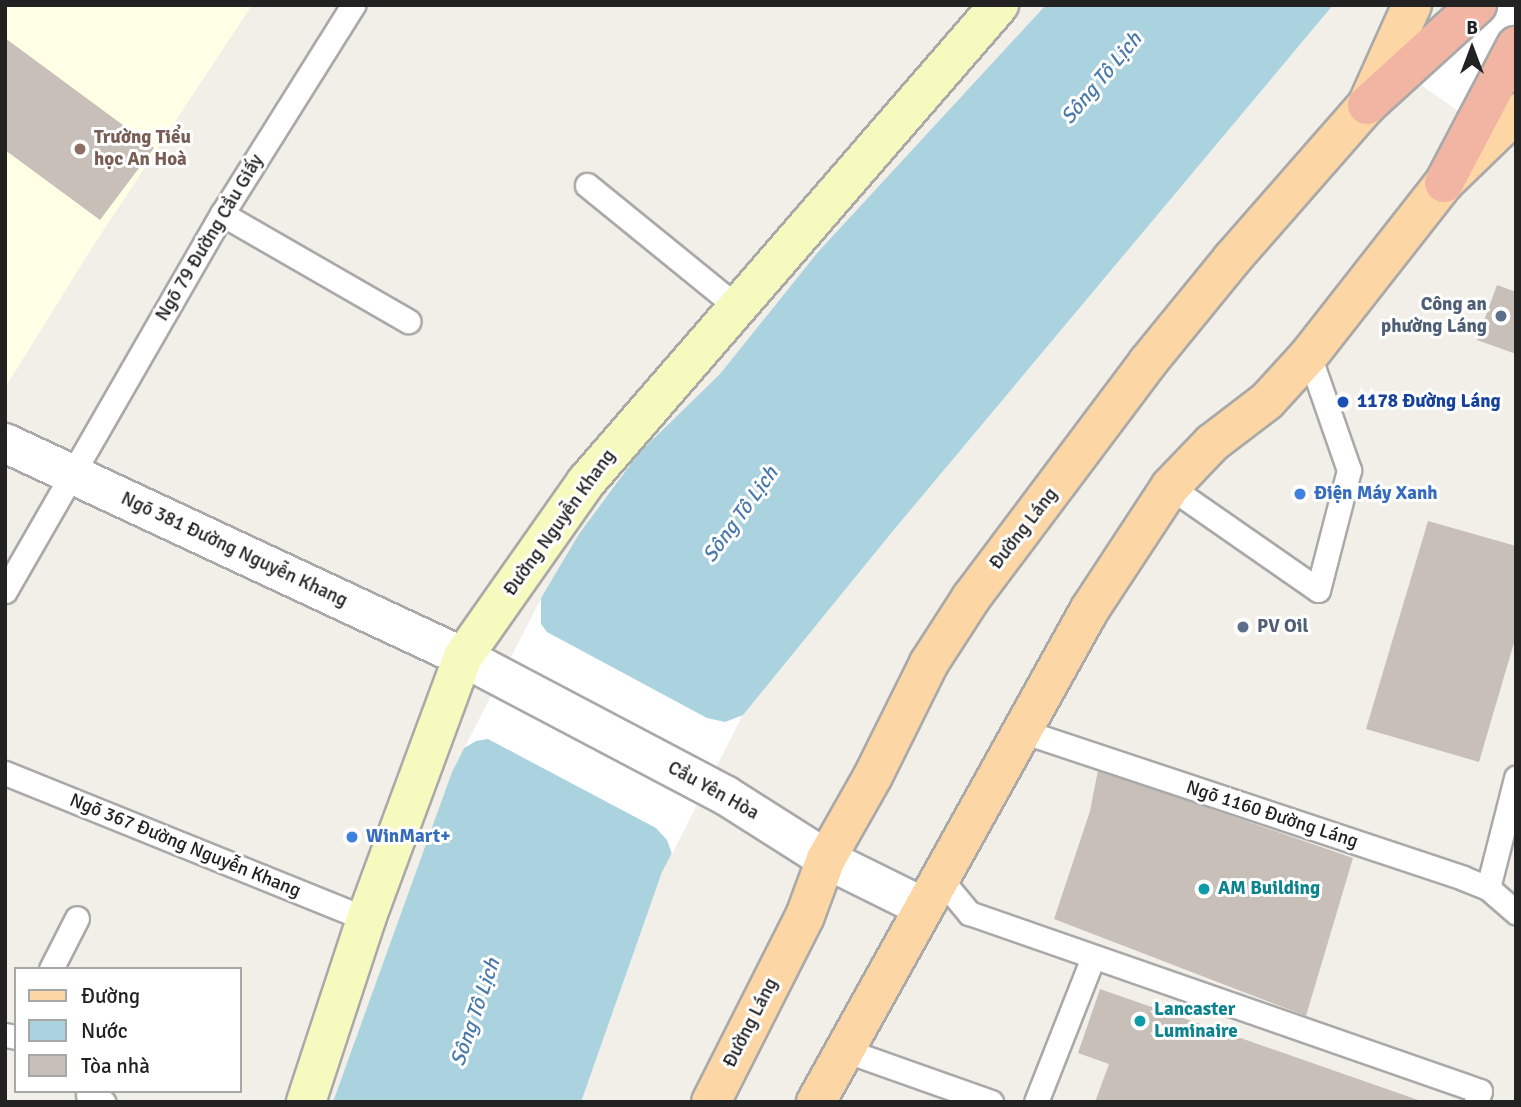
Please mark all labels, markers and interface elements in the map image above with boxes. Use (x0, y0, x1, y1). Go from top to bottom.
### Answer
north arrow (1437, 14, 1507, 84)
text: B (1466, 16, 1478, 40)
water label: Sông Tô Lịch (1055, 27, 1147, 129)
place label: Trường Tiểu học An Hoà (94, 127, 191, 171)
marker: Trường Tiểu học An Hoà (72, 141, 88, 157)
street label: Ngõ 79 Đường Cầu Giấy (151, 151, 269, 325)
place label: Công an phường Láng (1381, 294, 1487, 338)
marker: Công an phường Láng (1493, 308, 1509, 324)
place label: 1178 Đường Láng (1357, 391, 1501, 413)
marker: 1178 Đường Láng (1335, 394, 1351, 410)
street label: Đường Nguyễn Khang (499, 445, 621, 601)
water label: Sông Tô Lịch (697, 461, 783, 567)
place label: Điện Máy Xanh (1314, 483, 1438, 505)
street label: Đường Láng (985, 484, 1063, 574)
marker: Điện Máy Xanh (1292, 486, 1308, 502)
street label: Ngõ 381 Đường Nguyễn Khang (117, 487, 351, 613)
place label: PV Oil (1257, 616, 1308, 638)
marker: PV Oil (1235, 619, 1251, 635)
street label: Cầu Yên Hòa (663, 757, 763, 825)
street label: Ngõ 1160 Đường Láng (1183, 776, 1361, 854)
street label: Ngõ 367 Đường Nguyễn Khang (66, 789, 304, 903)
place label: WinMart+ (366, 826, 450, 848)
marker: WinMart+ (344, 829, 360, 845)
place label: AM Building (1218, 878, 1320, 900)
marker: AM Building (1196, 881, 1212, 897)
water label: Sông Tô Lịch (445, 955, 505, 1069)
legend (14, 967, 242, 1093)
street label: Đường Láng (719, 974, 783, 1072)
text: Đường (81, 983, 140, 1009)
place label: Lancaster Luminaire (1154, 999, 1238, 1043)
marker: Lancaster Luminaire (1132, 1013, 1148, 1029)
text: Nước (81, 1018, 128, 1044)
text: Tòa nhà (81, 1053, 150, 1079)

